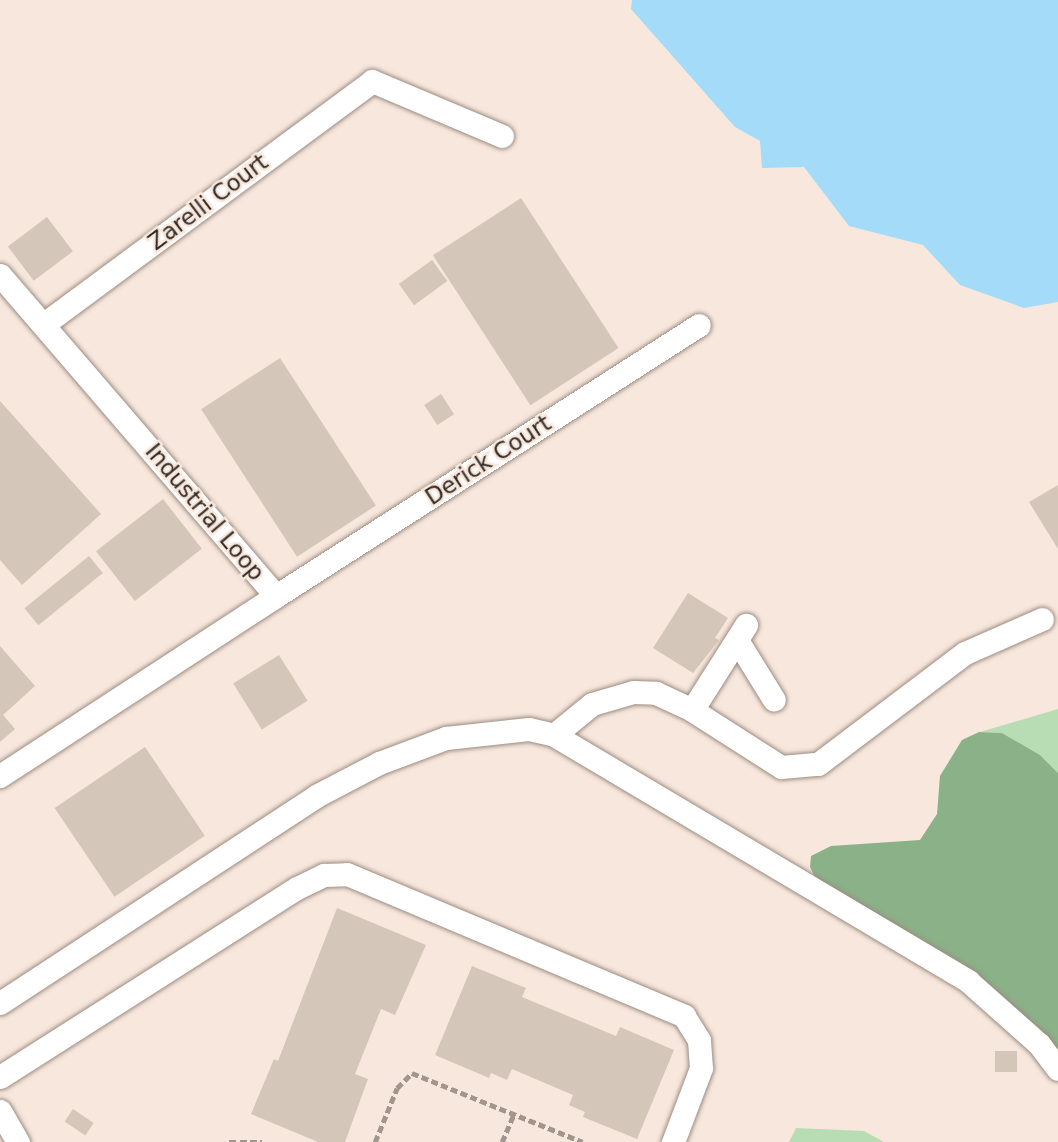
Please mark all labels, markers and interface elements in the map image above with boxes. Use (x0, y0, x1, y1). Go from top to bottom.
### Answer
street label: Zarelli Court (143, 148, 273, 256)
street label: Derick Court (420, 409, 556, 511)
street label: Industrial Loop (140, 438, 270, 586)

